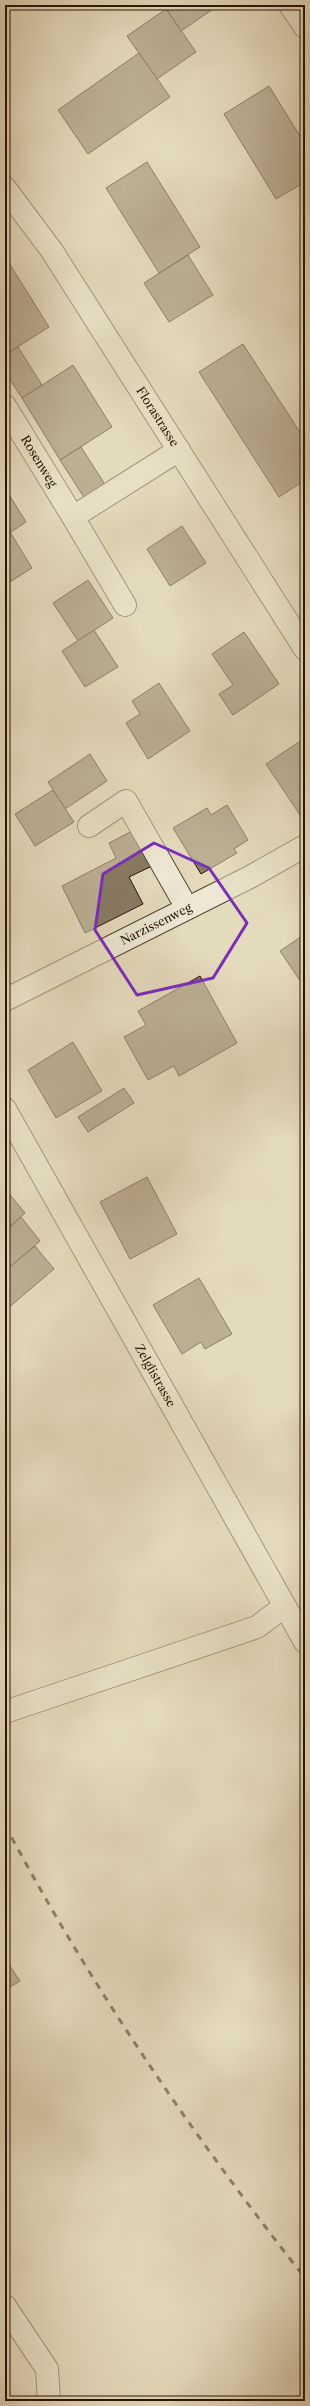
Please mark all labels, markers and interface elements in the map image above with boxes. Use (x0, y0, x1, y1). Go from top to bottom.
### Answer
street label: Florastrasse (133, 384, 182, 449)
street label: Rosenweg (18, 433, 61, 490)
street label: Narzissenweg (118, 899, 195, 948)
street label: Zelglistrasse (132, 1341, 179, 1410)

